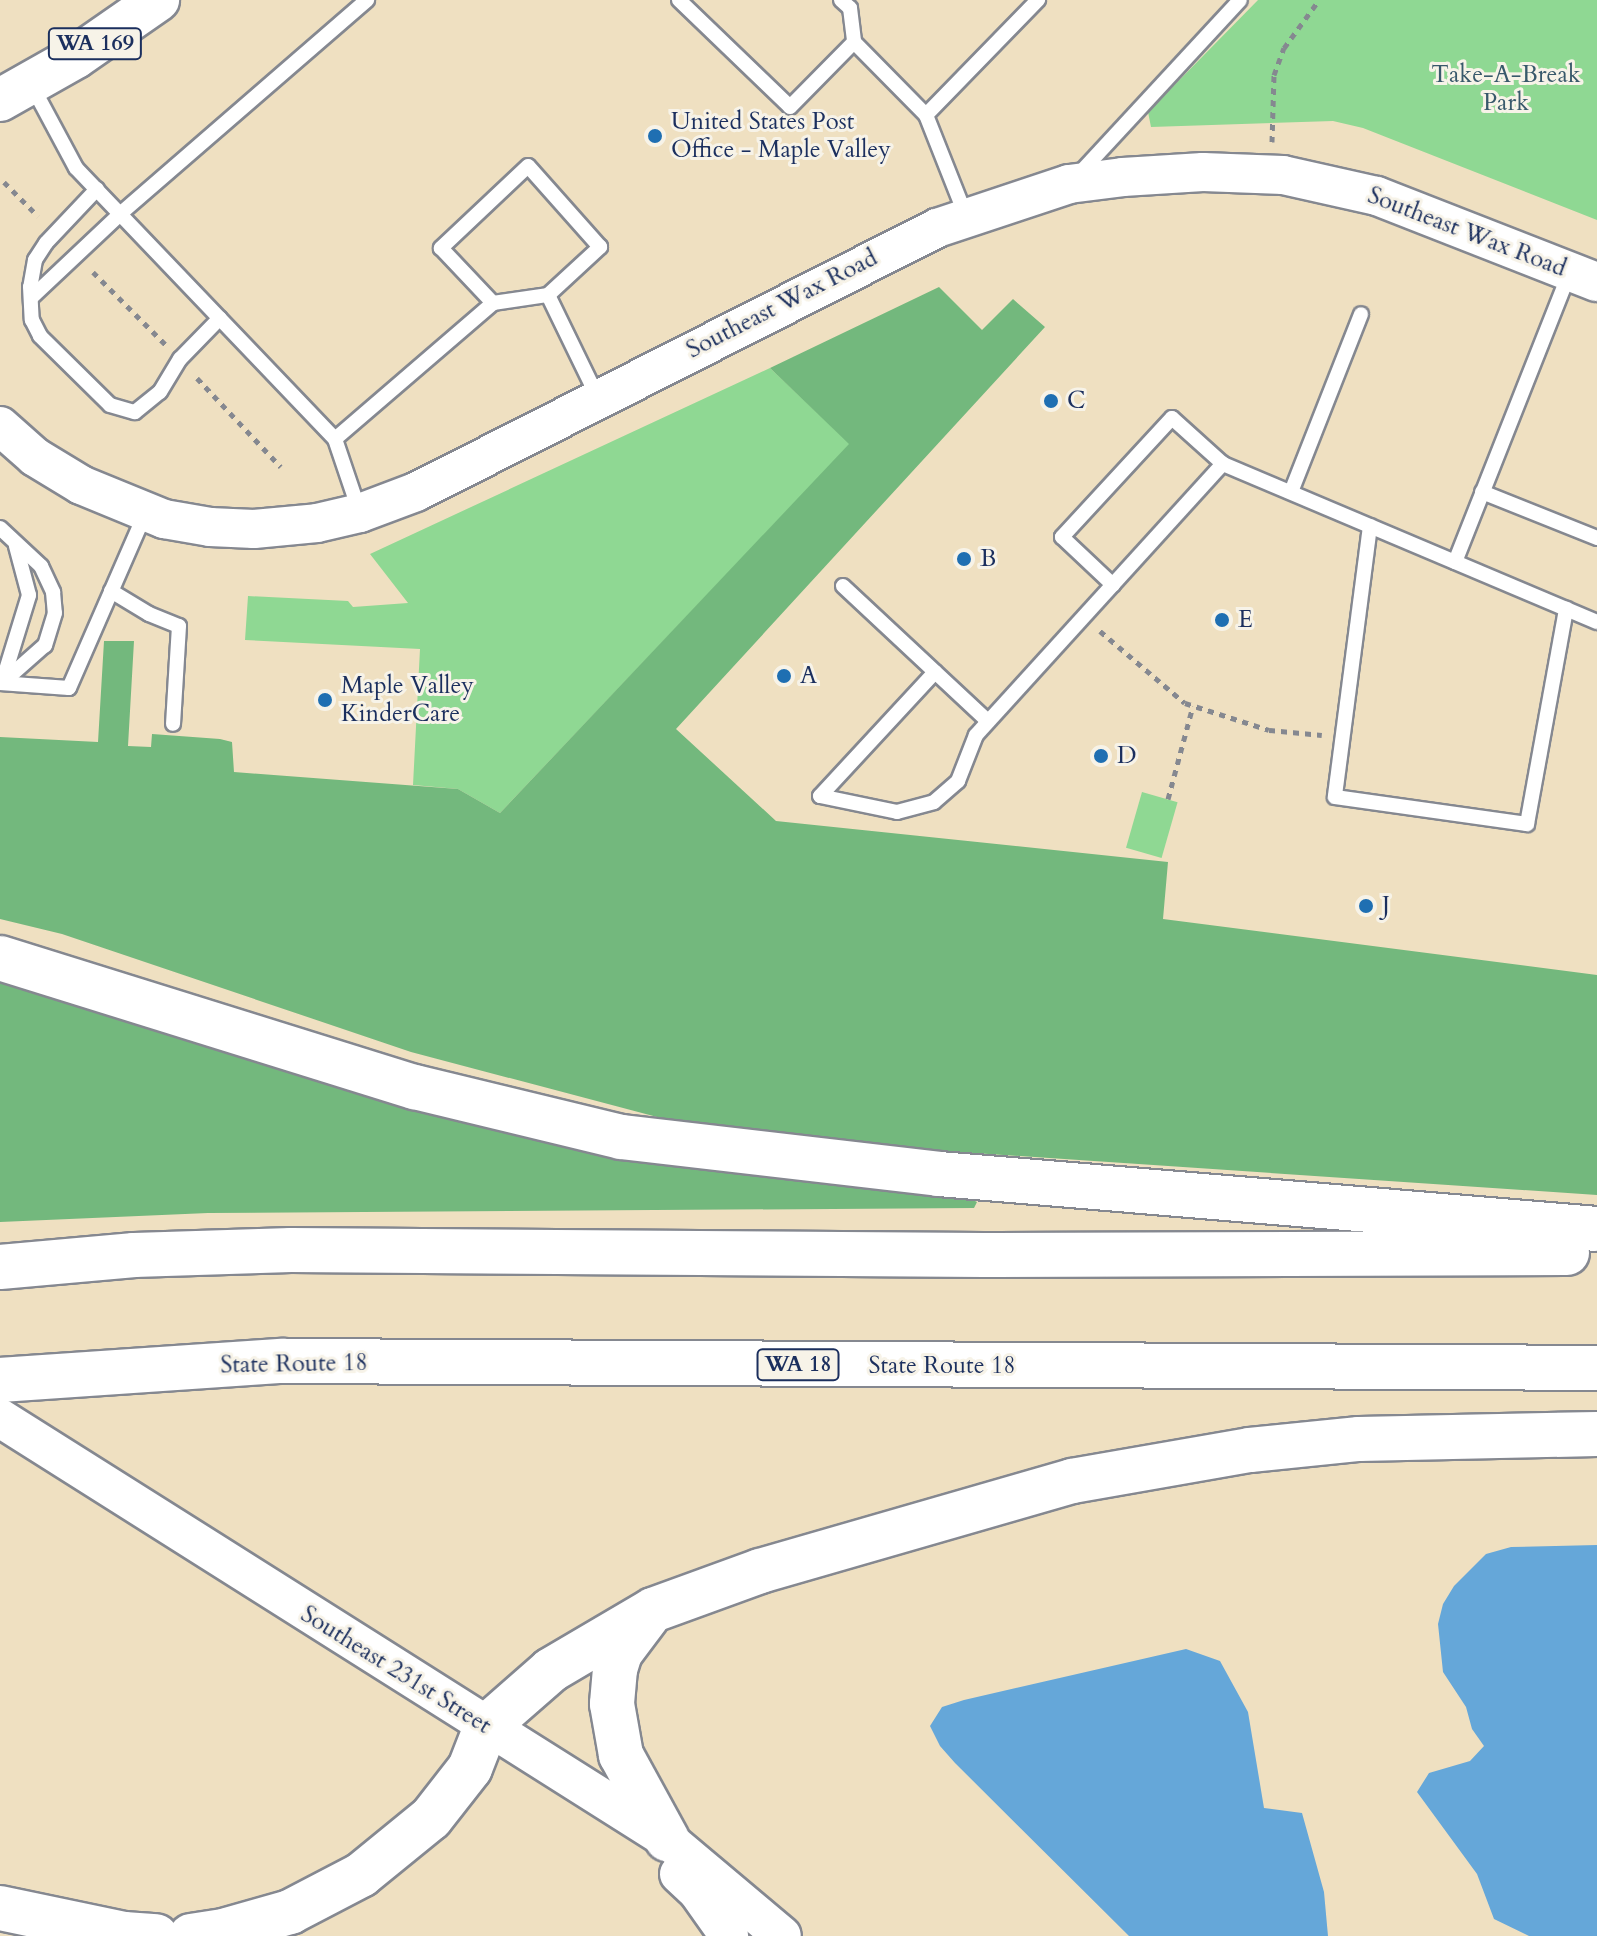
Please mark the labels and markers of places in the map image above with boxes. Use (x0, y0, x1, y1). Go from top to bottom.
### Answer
place label: United States Post Office - Maple Valley (671, 108, 891, 164)
marker: United States Post Office - Maple Valley (646, 127, 664, 145)
place label: C (1067, 387, 1085, 415)
marker: C (1042, 392, 1060, 410)
place label: B (980, 545, 996, 573)
marker: B (955, 550, 973, 568)
place label: E (1238, 606, 1253, 634)
marker: E (1213, 611, 1231, 629)
place label: A (800, 662, 817, 690)
marker: A (775, 667, 793, 685)
place label: Maple Valley KinderCare (341, 672, 474, 728)
marker: Maple Valley KinderCare (316, 691, 334, 709)
place label: D (1117, 742, 1136, 770)
marker: D (1092, 747, 1110, 765)
place label: J (1382, 892, 1390, 920)
marker: J (1357, 897, 1375, 915)

